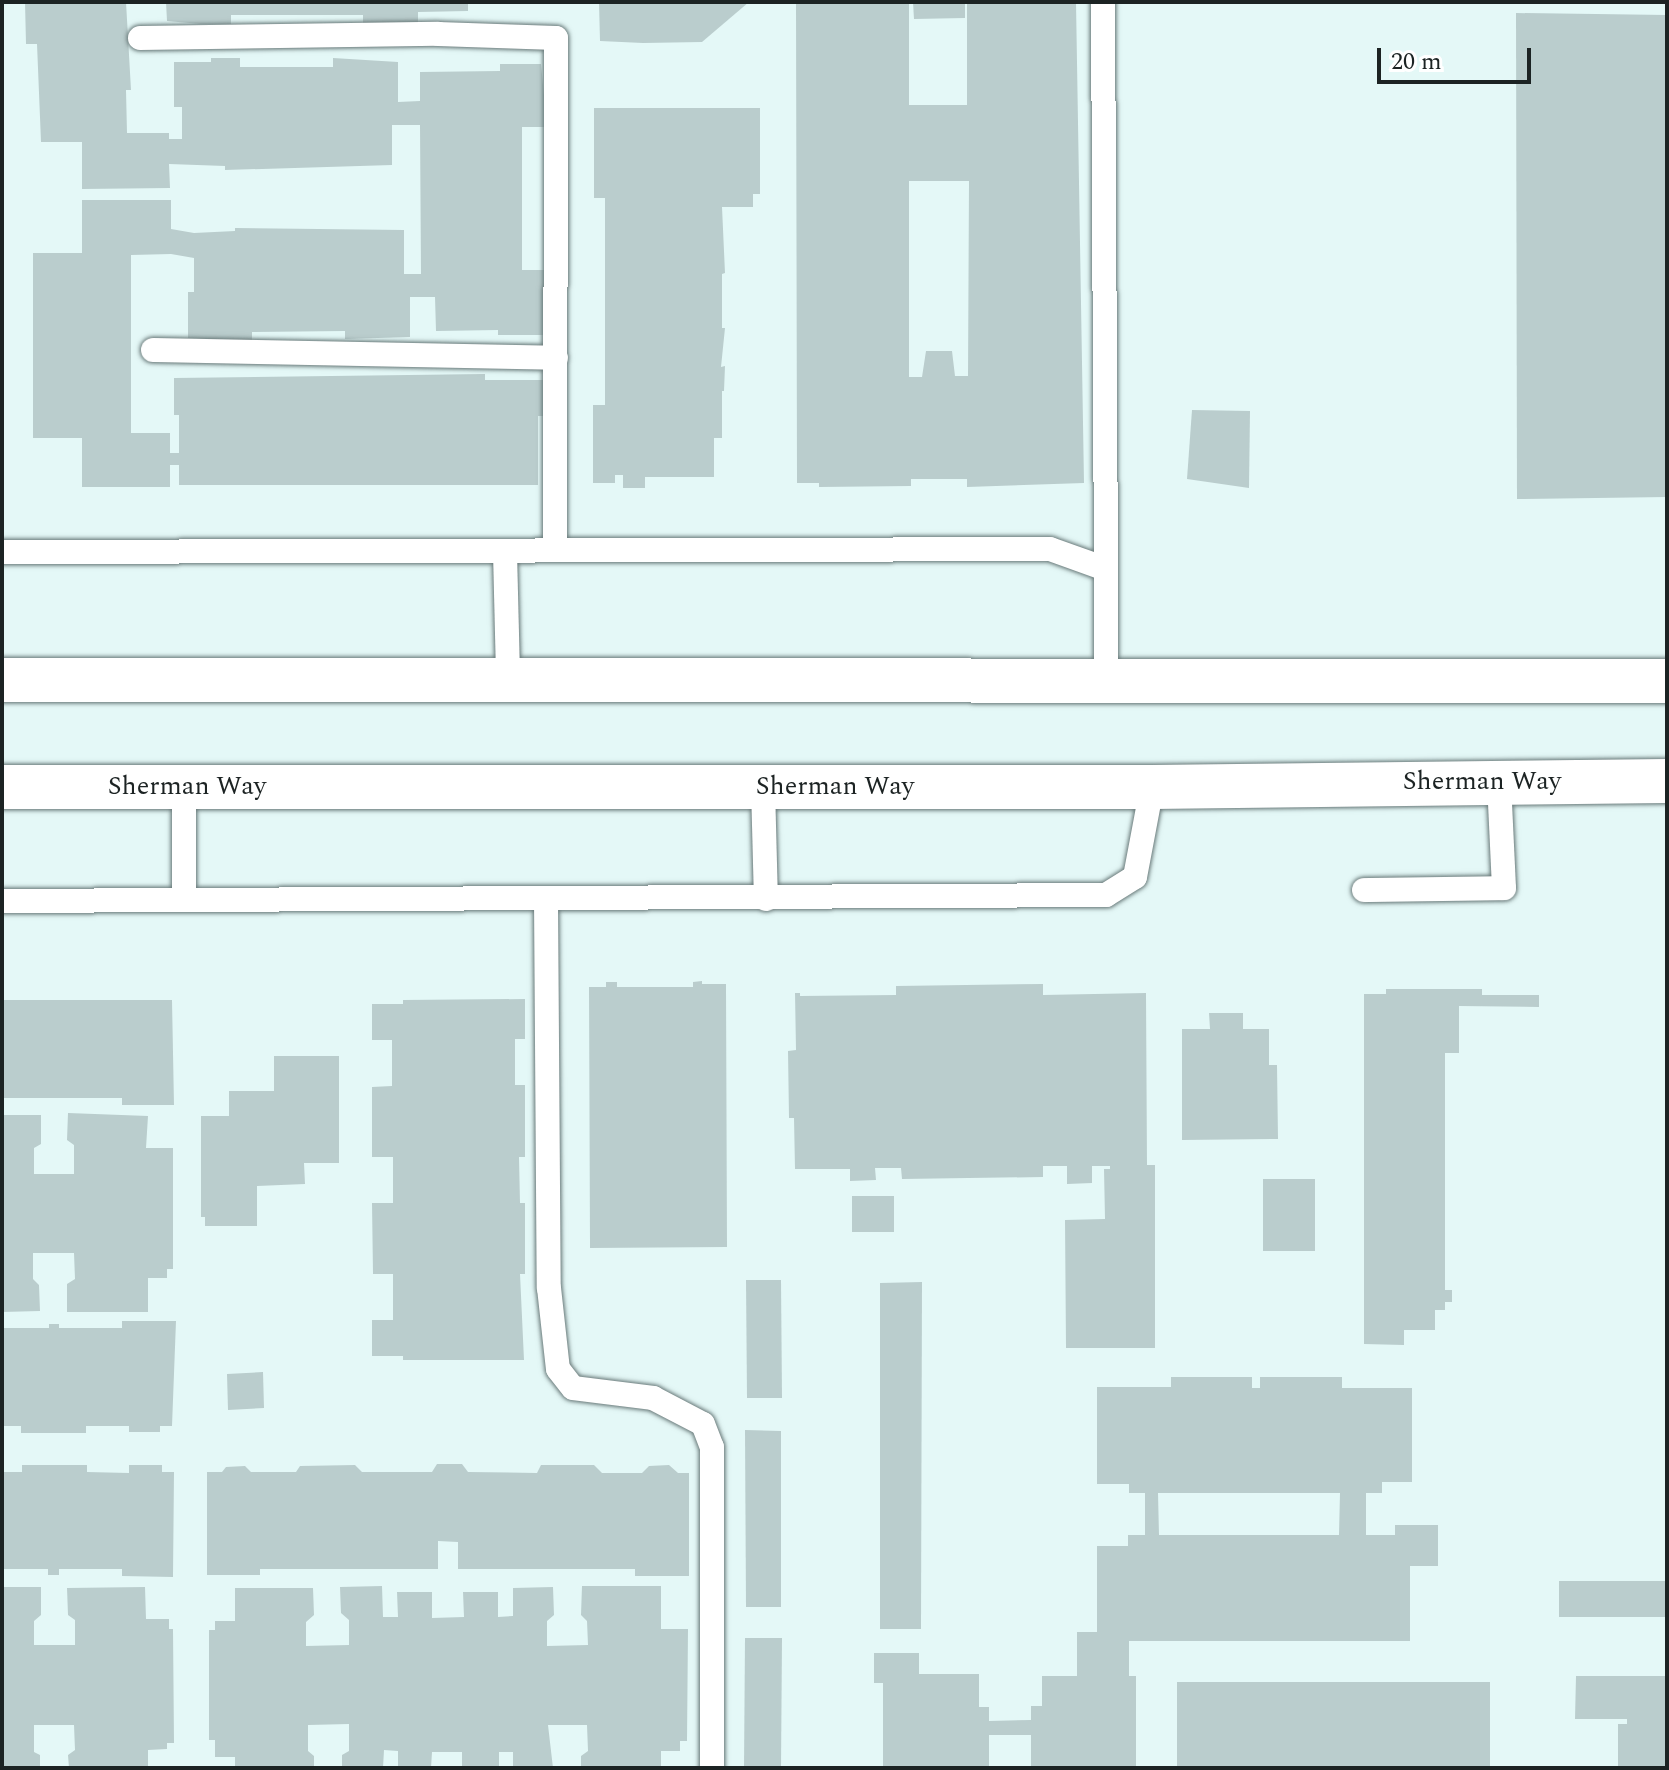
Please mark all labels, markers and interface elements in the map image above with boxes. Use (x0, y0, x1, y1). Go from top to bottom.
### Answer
scale bar (1381, 32, 1535, 82)
text: 20 m (1391, 44, 1442, 80)
street label: Sherman Way (1403, 766, 1561, 798)
street label: Sherman Way (108, 771, 266, 803)
street label: Sherman Way (756, 771, 914, 803)

